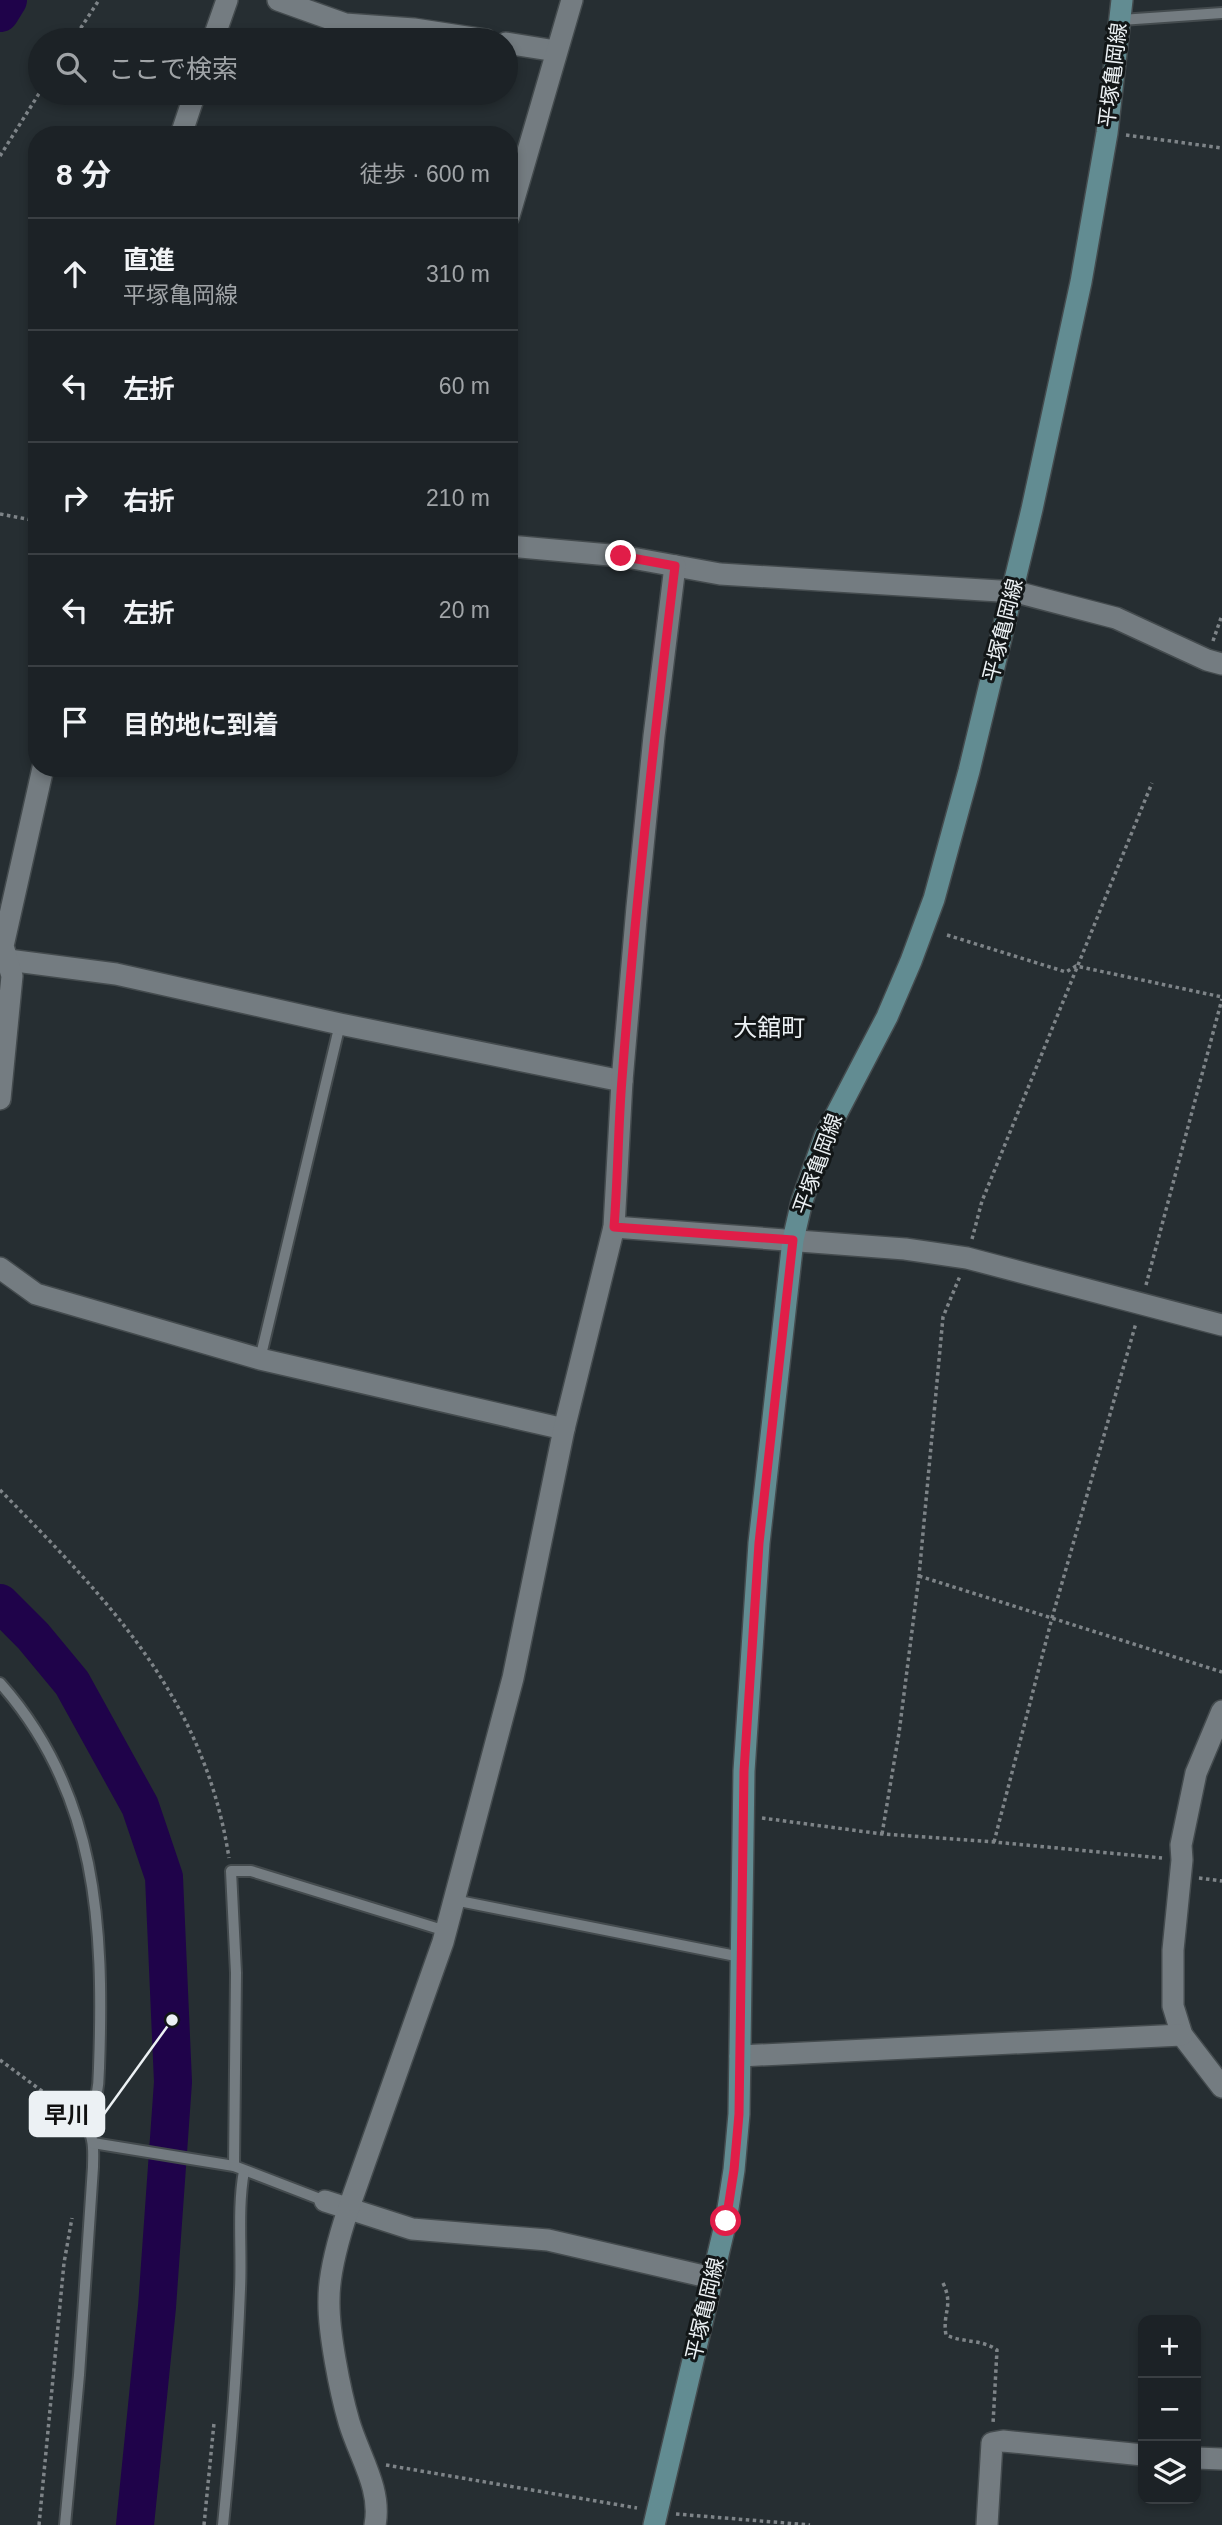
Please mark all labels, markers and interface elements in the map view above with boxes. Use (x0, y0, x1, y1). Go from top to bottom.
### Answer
street label: 平塚亀岡線 (1095, 21, 1130, 128)
search box (28, 28, 518, 105)
icon: search (52, 48, 90, 86)
text: ここで検索 (108, 54, 238, 84)
text: 8 分 (56, 158, 111, 191)
text: 徒歩 · 600 m (360, 161, 490, 187)
text: 直進 (123, 245, 175, 275)
icon: ahead (56, 255, 94, 293)
text: 310 m (426, 261, 490, 287)
text: 平塚亀岡線 (123, 282, 238, 308)
icon: left (56, 367, 94, 405)
text: 60 m (439, 373, 490, 399)
text: 左折 (123, 374, 175, 404)
icon: right (56, 479, 94, 517)
text: 210 m (426, 485, 490, 511)
text: 右折 (123, 486, 175, 516)
route end (605, 540, 636, 571)
street label: 平塚亀岡線 (979, 576, 1026, 684)
icon: left (56, 591, 94, 629)
text: 20 m (439, 597, 490, 623)
text: 左折 (123, 598, 175, 628)
icon: arrive (56, 703, 94, 741)
text: 目的地に到着 (123, 710, 279, 740)
district label: 大舘町 (733, 1014, 805, 1041)
street label: 平塚亀岡線 (789, 1111, 846, 1217)
callout: 早川 (30, 2092, 104, 2136)
text: 早川 (44, 2102, 90, 2128)
route start (710, 2205, 741, 2236)
street label: 平塚亀岡線 (681, 2255, 728, 2363)
map controls (1138, 2315, 1201, 2504)
button: + (1138, 2315, 1201, 2378)
button: − (1138, 2378, 1201, 2441)
button: layers (1138, 2441, 1201, 2504)

